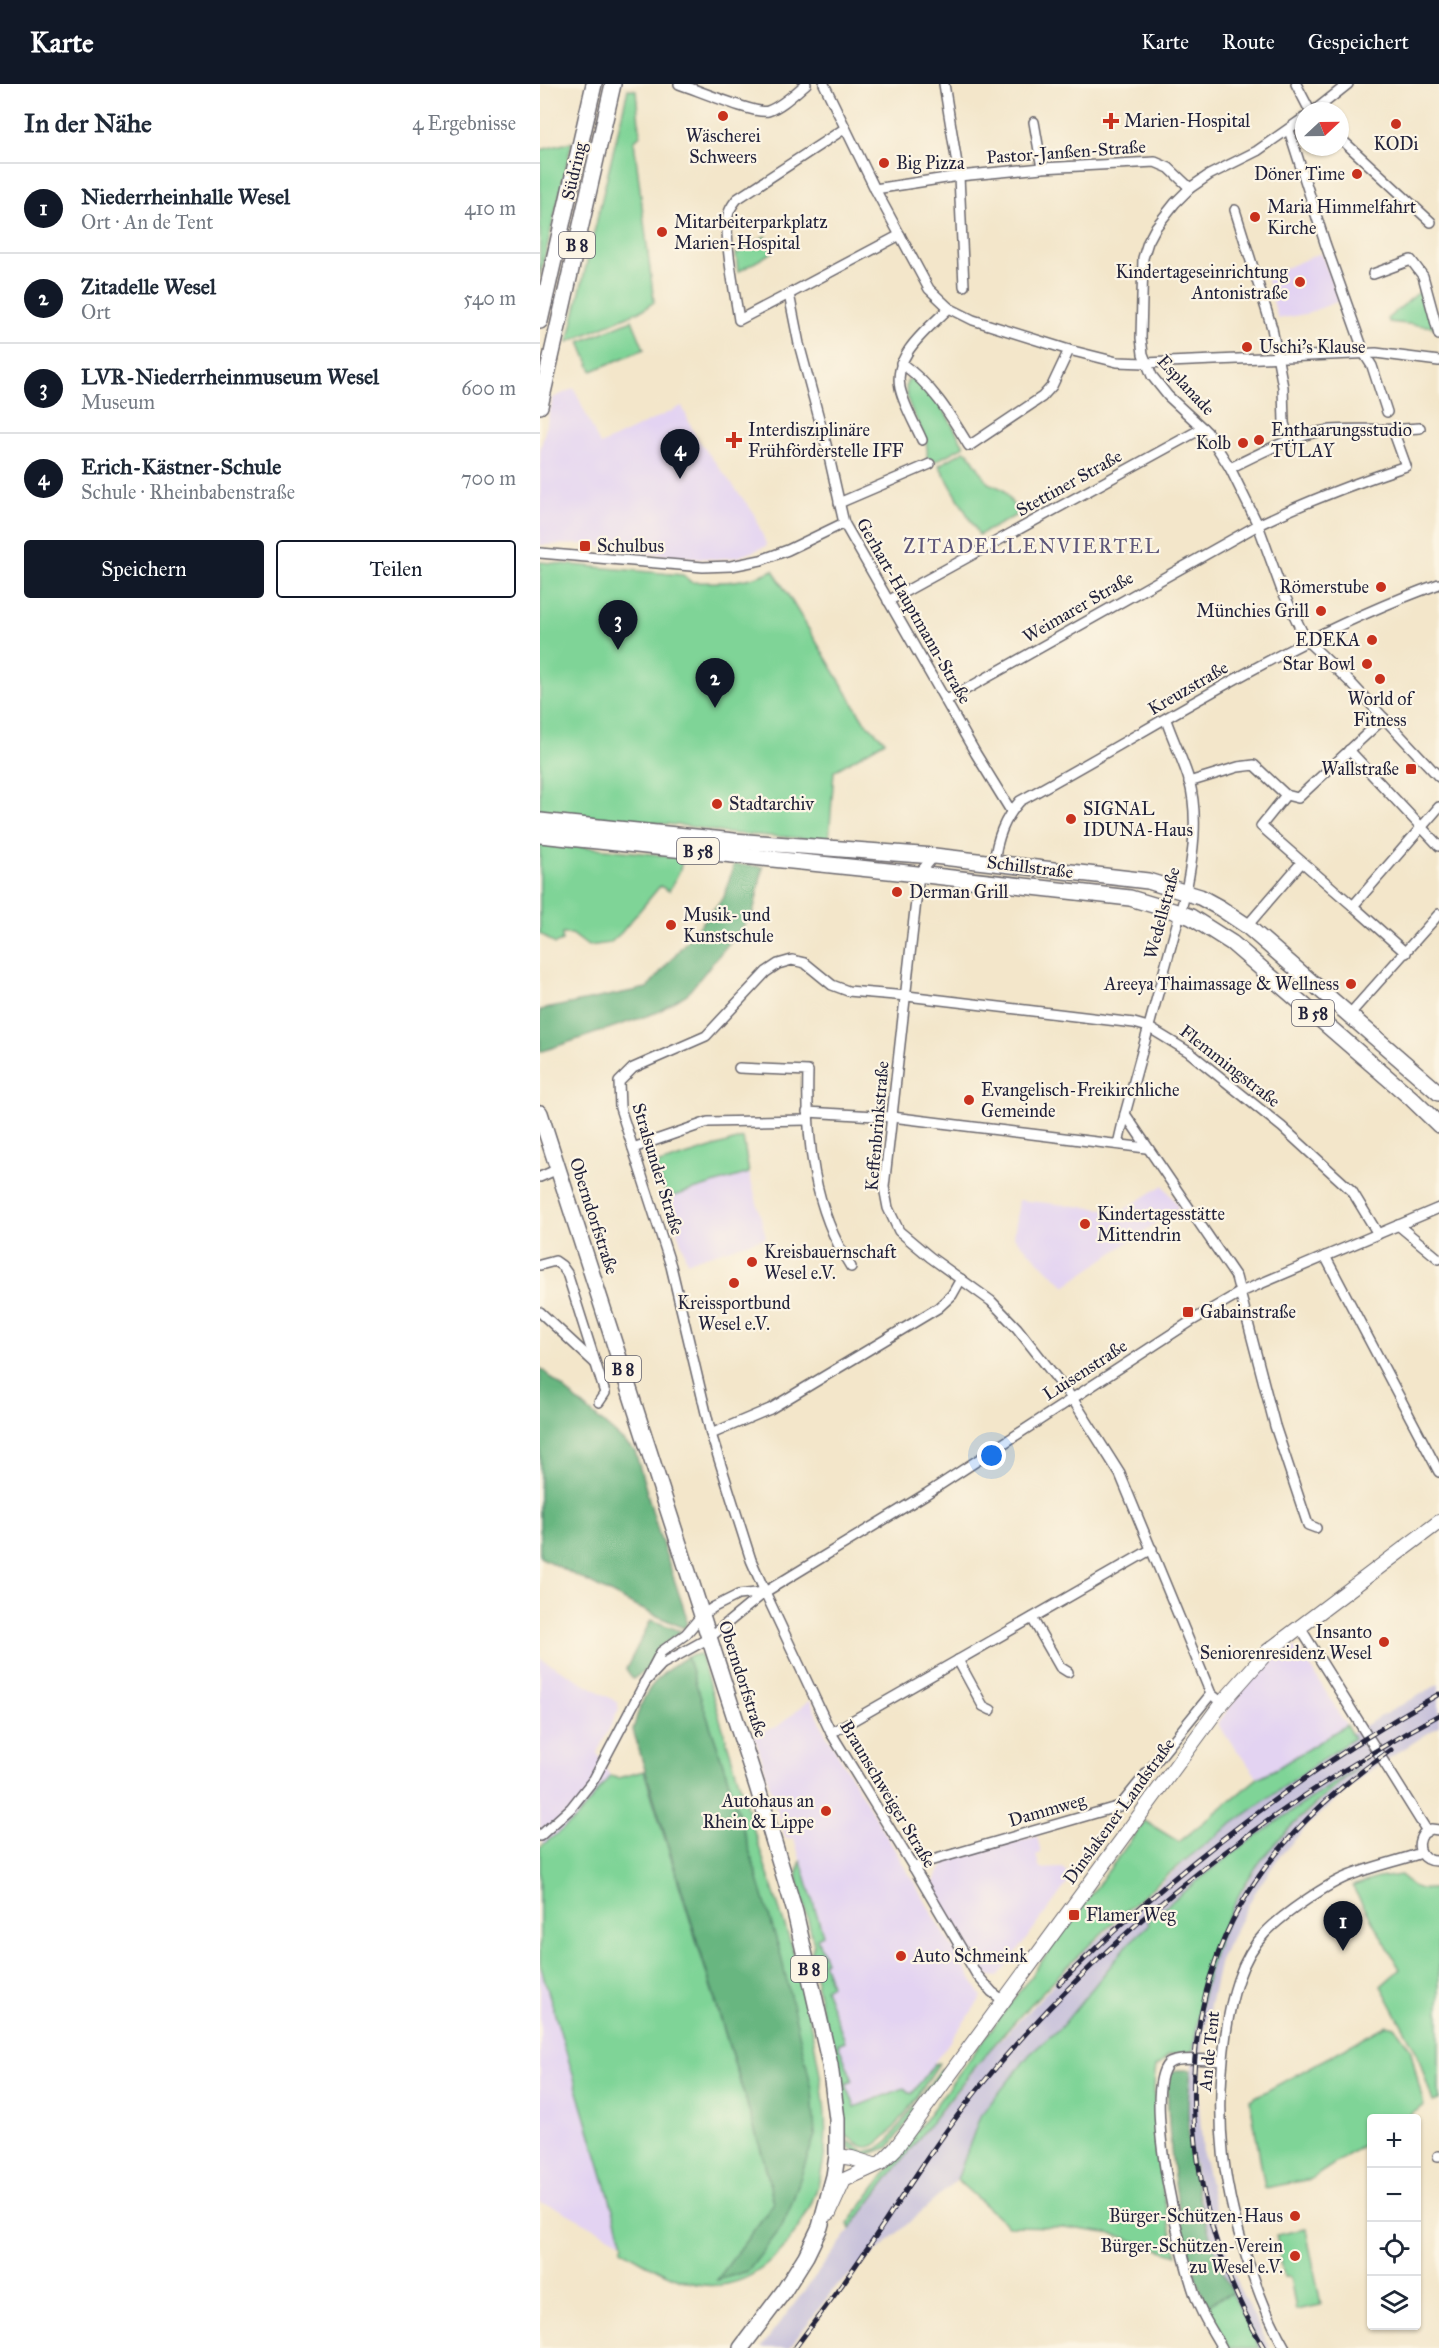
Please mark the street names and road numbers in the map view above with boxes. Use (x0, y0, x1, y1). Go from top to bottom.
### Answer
street label: Pastor-Janßen-Straße (985, 135, 1147, 170)
street label: Südring (557, 139, 592, 202)
road number: B 8 (559, 232, 595, 258)
street label: Esplanade (1152, 350, 1220, 420)
street label: Stettiner Straße (1012, 445, 1126, 521)
street label: Gerhart-Hauptmann-Straße (852, 514, 976, 708)
street label: Weimarer Straße (1019, 566, 1137, 648)
street label: Kreuzstraße (1144, 656, 1232, 720)
road number: B 58 (677, 838, 719, 864)
street label: Schillstraße (986, 851, 1074, 883)
street label: Wedellstraße (1139, 865, 1185, 961)
road number: B 58 (1292, 1000, 1334, 1026)
street label: Flemmingstraße (1175, 1020, 1285, 1113)
street label: Keffenbrinkstraße (860, 1060, 894, 1192)
street label: Stralsunder Straße (627, 1100, 689, 1238)
street label: Oberndorfstraße (565, 1155, 623, 1277)
street label: Luisenstraße (1039, 1335, 1131, 1405)
road number: B 8 (605, 1356, 641, 1382)
street label: Oberndorfstraße (714, 1618, 772, 1740)
street label: Braunschweiger Straße (834, 1716, 941, 1872)
street label: Dinslakener Landstraße (1059, 1734, 1179, 1888)
street label: Dammweg (1006, 1788, 1089, 1832)
road number: B 8 (791, 1956, 827, 1982)
street label: An de Tent (1194, 2009, 1224, 2093)

